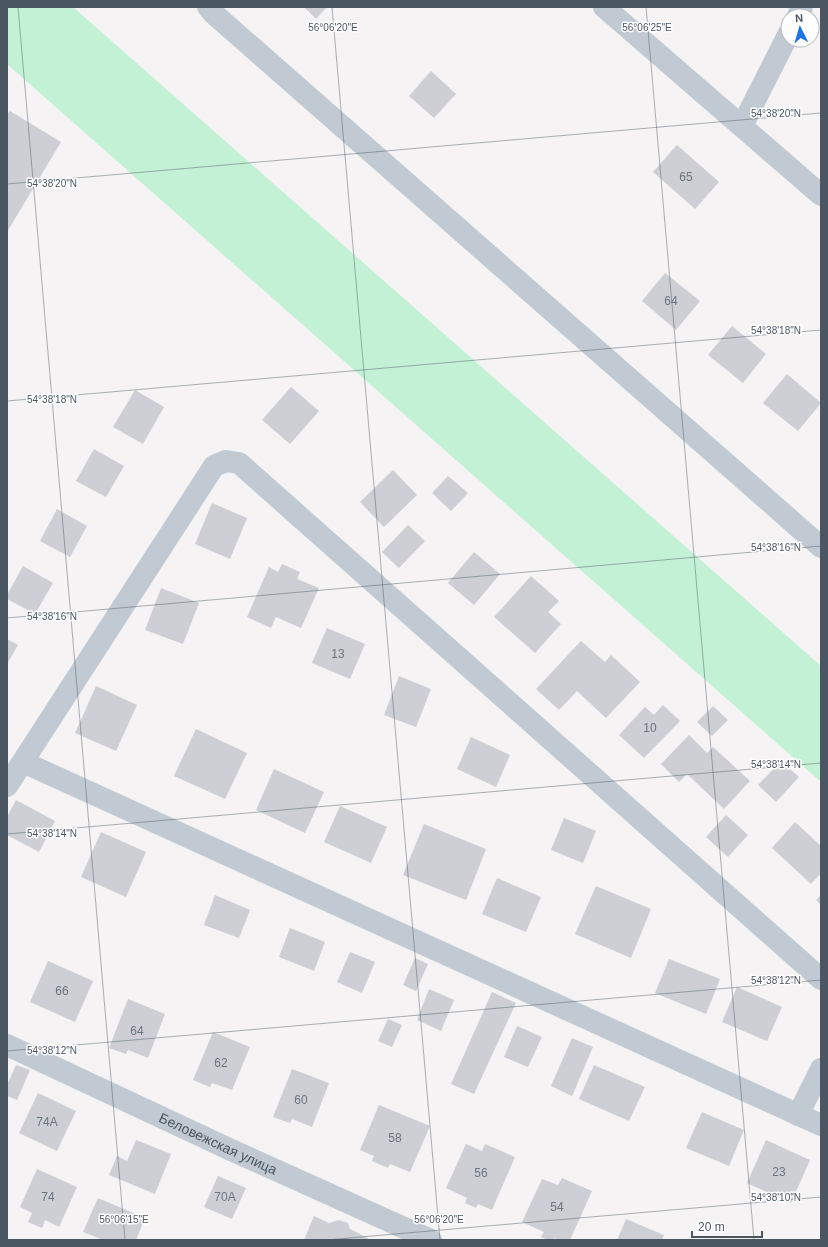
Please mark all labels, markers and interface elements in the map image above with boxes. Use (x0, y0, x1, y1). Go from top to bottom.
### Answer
north arrow (780, 8, 820, 48)
text: N (795, 12, 804, 24)
text: 56°06'20"E (308, 22, 358, 33)
text: 56°06'25"E (622, 22, 672, 33)
text: 54°38'20"N (751, 108, 801, 119)
house number: 65 (679, 170, 693, 184)
text: 54°38'20"N (27, 178, 77, 189)
house number: 64 (664, 294, 678, 308)
text: 54°38'18"N (751, 325, 801, 336)
text: 54°38'18"N (27, 394, 77, 405)
text: 54°38'16"N (751, 542, 801, 553)
text: 54°38'16"N (27, 611, 77, 622)
house number: 13 (331, 647, 345, 661)
house number: 10 (643, 721, 657, 735)
text: 54°38'14"N (751, 759, 801, 770)
text: 54°38'14"N (27, 828, 77, 839)
text: 54°38'12"N (751, 975, 801, 986)
house number: 66 (55, 984, 69, 998)
house number: 64 (130, 1024, 144, 1038)
text: 54°38'12"N (27, 1045, 77, 1056)
house number: 62 (214, 1056, 228, 1070)
house number: 60 (294, 1093, 308, 1107)
street label: Беловежская улица (157, 1109, 280, 1178)
house number: 74А (36, 1115, 58, 1129)
house number: 58 (388, 1131, 402, 1145)
house number: 23 (772, 1165, 786, 1179)
house number: 56 (474, 1166, 488, 1180)
house number: 74 (41, 1190, 55, 1204)
house number: 70А (214, 1190, 236, 1204)
text: 54°38'10"N (751, 1192, 801, 1203)
house number: 54 (550, 1200, 564, 1214)
scale bar (692, 1213, 762, 1239)
text: 56°06'15"E (99, 1214, 149, 1225)
text: 56°06'20"E (414, 1214, 464, 1225)
text: 20 m (698, 1220, 725, 1234)

